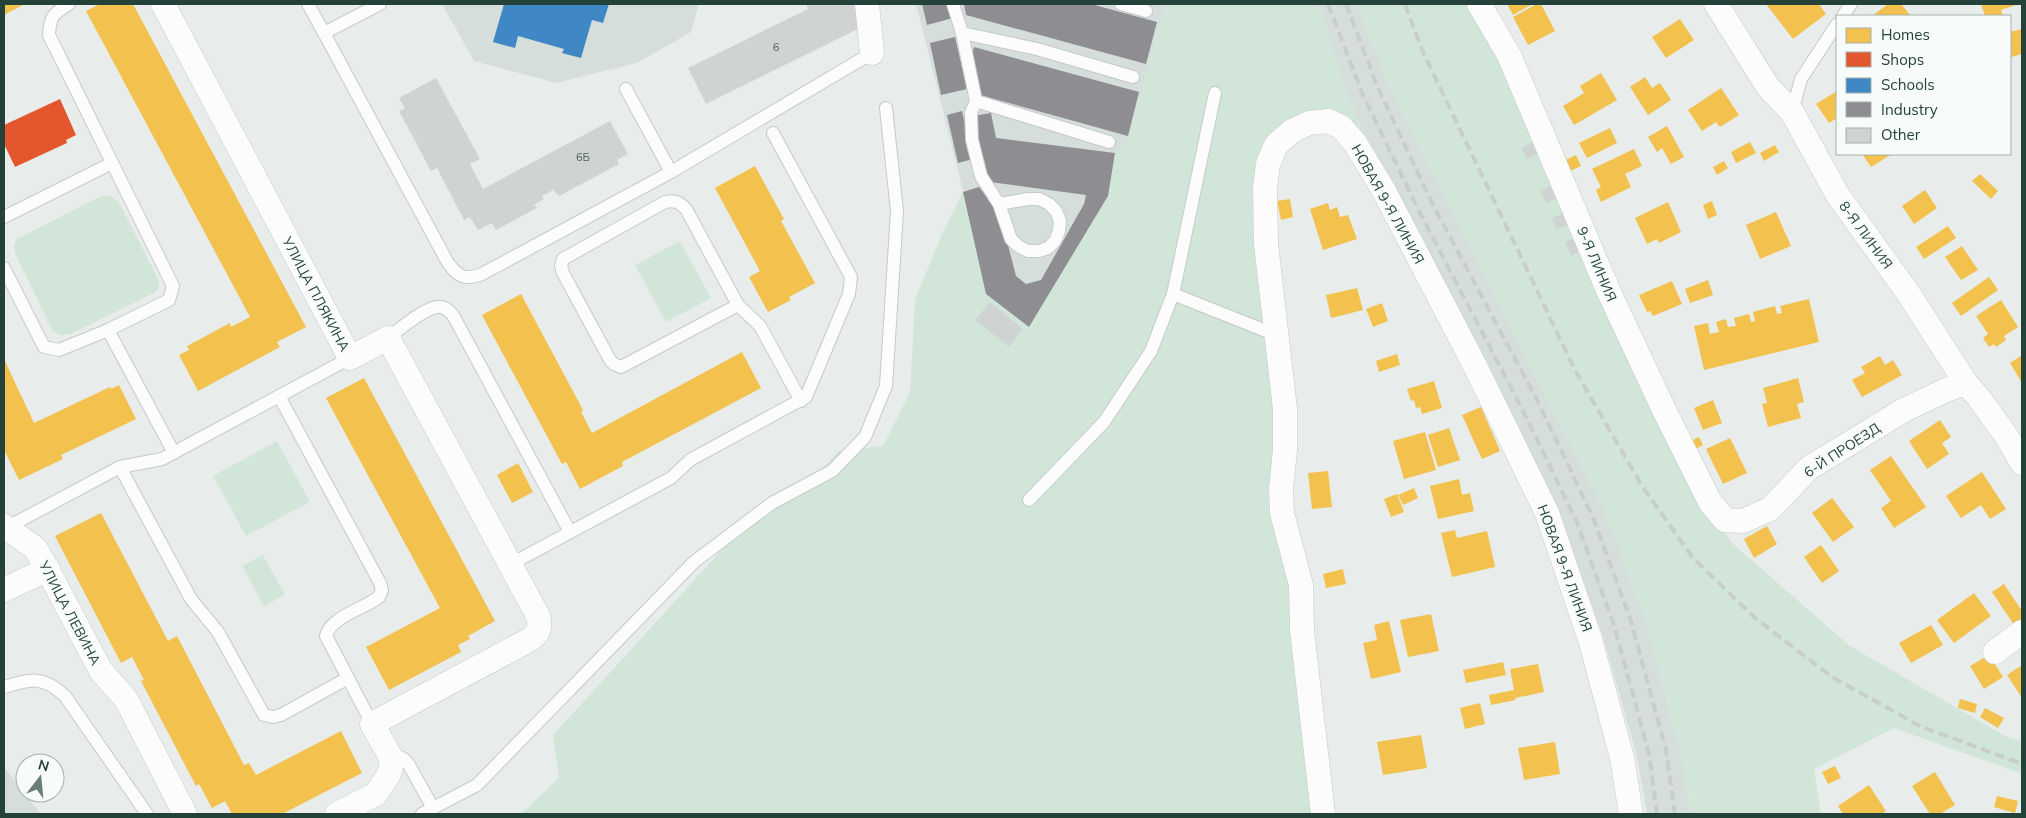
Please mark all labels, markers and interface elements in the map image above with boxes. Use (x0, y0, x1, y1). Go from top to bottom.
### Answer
legend (1836, 15, 2011, 155)
text: Homes (1881, 25, 1930, 44)
house number: 6 (773, 40, 780, 54)
text: Shops (1881, 50, 1924, 69)
text: Schools (1881, 75, 1935, 94)
text: Industry (1881, 100, 1938, 119)
text: Other (1881, 125, 1921, 144)
street label: НОВАЯ 9-Я ЛИНИЯ (1348, 141, 1428, 267)
house number: 6Б (576, 150, 590, 164)
street label: 8-Я ЛИНИЯ (1835, 198, 1897, 272)
street label: 9-Я ЛИНИЯ (1573, 224, 1621, 304)
street label: УЛИЦА ПЛЯКИНА (278, 233, 354, 355)
street label: 6-Й ПРОЕЗД (1800, 419, 1884, 481)
street label: НОВАЯ 9-Я ЛИНИЯ (1534, 502, 1596, 634)
street label: УЛИЦА ЛЕВИНА (34, 557, 105, 669)
north arrow (15, 753, 65, 803)
text: N (36, 755, 51, 776)

